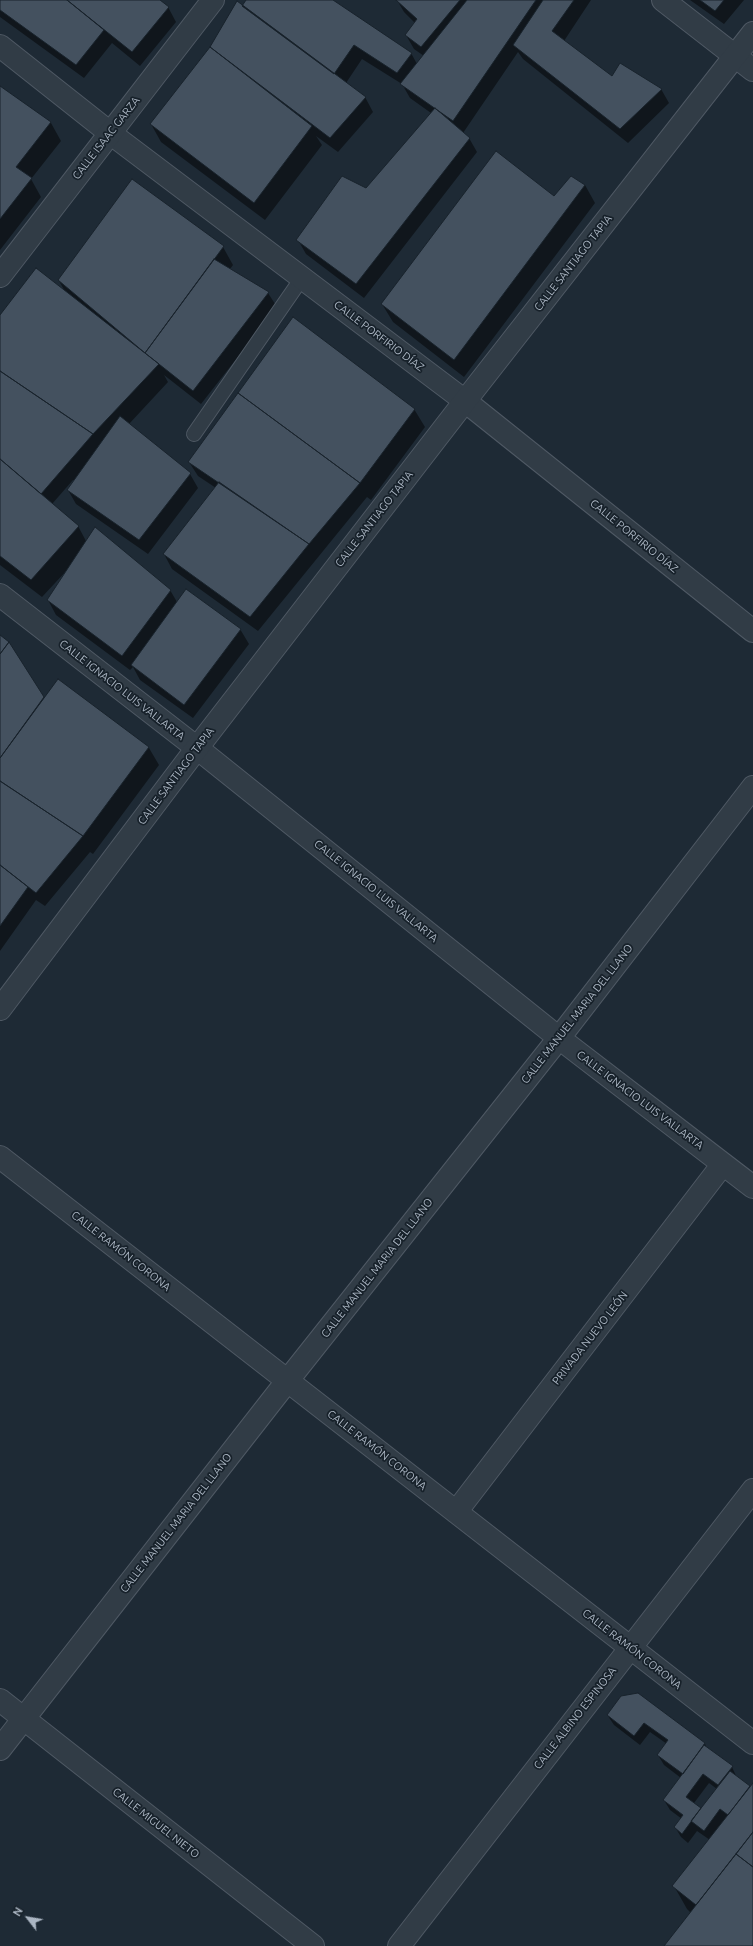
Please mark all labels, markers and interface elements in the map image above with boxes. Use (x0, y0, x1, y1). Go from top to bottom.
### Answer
street label: CALLE ISAAC GARZA (70, 94, 142, 182)
street label: CALLE SANTIAGO TAPIA (531, 212, 615, 314)
street label: CALLE PORFIRIO DÍAZ (331, 298, 427, 374)
street label: CALLE SANTIAGO TAPIA (332, 468, 416, 570)
street label: CALLE PORFIRIO DÍAZ (587, 496, 681, 576)
street label: CALLE IGNACIO LUIS VALLARTA (57, 637, 187, 743)
street label: CALLE SANTIAGO TAPIA (135, 725, 217, 827)
street label: CALLE IGNACIO LUIS VALLARTA (311, 837, 441, 945)
street label: CALLE MANUEL MARIA DEL LLANO (518, 942, 636, 1086)
street label: CALLE IGNACIO LUIS VALLARTA (574, 1048, 706, 1152)
street label: CALLE MANUEL MARIA DEL LLANO (318, 1196, 436, 1340)
street label: CALLE RAMÓN CORONA (69, 1208, 173, 1294)
street label: PRIVADA NUEVO LEÓN (550, 1289, 630, 1387)
street label: CALLE RAMÓN CORONA (325, 1407, 429, 1493)
street label: CALLE MANUEL MARIA DEL LLANO (117, 1451, 235, 1595)
street label: CALLE RAMÓN CORONA (580, 1606, 684, 1692)
street label: CALLE ALBINO ESPINOSA (531, 1664, 619, 1772)
street label: CALLE MIGUEL NIETO (110, 1785, 202, 1861)
north arrow (8, 1898, 48, 1938)
text: N (10, 1905, 25, 1918)

